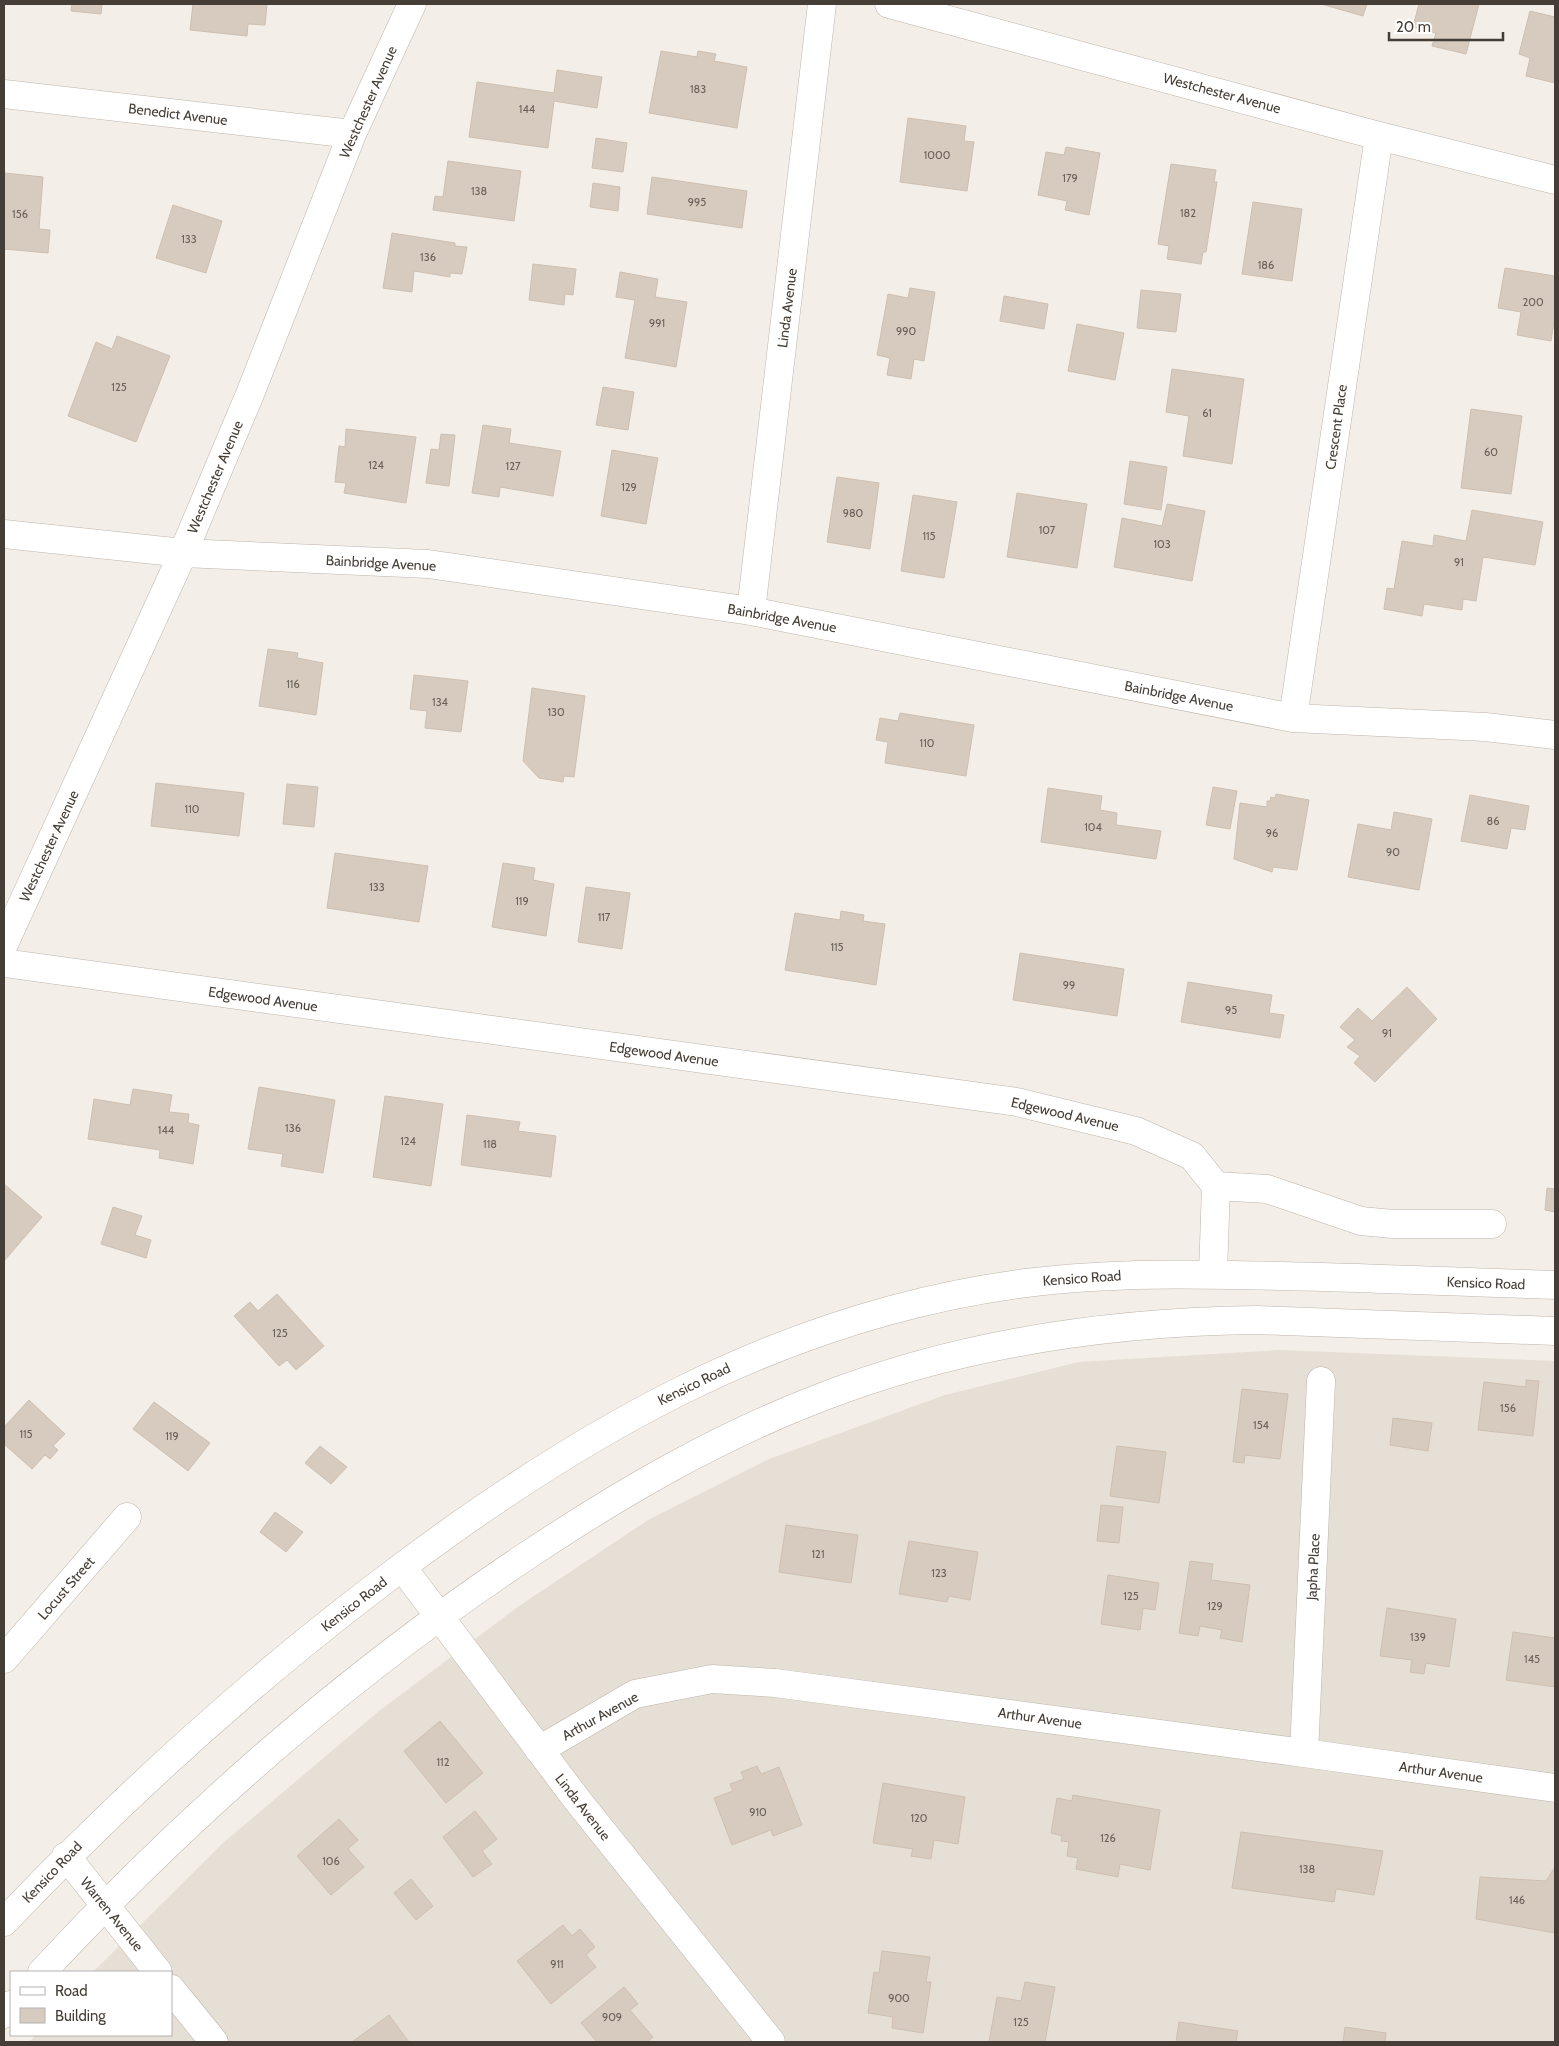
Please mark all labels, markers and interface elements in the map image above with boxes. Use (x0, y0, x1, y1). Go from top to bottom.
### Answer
scale bar (1389, 10, 1503, 42)
text: 20 m (1396, 18, 1431, 36)
street label: Westchester Avenue (335, 43, 401, 161)
street label: Westchester Avenue (1161, 69, 1283, 117)
house number: 183 (690, 82, 706, 96)
street label: Benedict Avenue (127, 99, 229, 129)
house number: 144 (519, 102, 536, 116)
house number: 1000 (924, 148, 951, 162)
house number: 179 (1062, 171, 1078, 185)
house number: 138 (471, 184, 487, 198)
house number: 995 (688, 195, 706, 209)
house number: 182 (1180, 206, 1196, 220)
house number: 156 (12, 207, 28, 221)
house number: 133 (181, 232, 197, 246)
house number: 136 (420, 250, 436, 264)
house number: 186 (1258, 258, 1274, 272)
street label: Linda Avenue (773, 267, 801, 349)
house number: 200 (1522, 295, 1544, 309)
house number: 991 (649, 316, 665, 330)
house number: 990 (896, 324, 916, 338)
house number: 125 (111, 380, 127, 394)
street label: Crescent Place (1321, 383, 1351, 471)
house number: 61 (1202, 406, 1212, 420)
street label: Westchester Avenue (183, 418, 247, 536)
house number: 60 (1484, 445, 1498, 459)
house number: 124 (368, 458, 384, 472)
house number: 127 (506, 459, 521, 473)
house number: 129 (621, 480, 637, 494)
house number: 980 (843, 506, 864, 520)
house number: 107 (1039, 523, 1056, 537)
house number: 115 (922, 529, 936, 543)
house number: 103 (1153, 537, 1171, 551)
street label: Bainbridge Avenue (325, 551, 437, 575)
house number: 91 (1454, 555, 1464, 569)
street label: Bainbridge Avenue (726, 600, 838, 636)
house number: 116 (286, 677, 300, 691)
street label: Bainbridge Avenue (1123, 677, 1235, 715)
house number: 134 (432, 695, 449, 709)
house number: 130 (547, 705, 565, 719)
house number: 110 (920, 736, 935, 750)
street label: Westchester Avenue (15, 787, 83, 905)
house number: 110 (185, 802, 200, 816)
house number: 86 (1487, 814, 1499, 828)
house number: 104 (1084, 820, 1102, 834)
house number: 96 (1266, 826, 1278, 840)
house number: 90 (1386, 845, 1400, 859)
house number: 133 (369, 880, 385, 894)
house number: 119 (515, 894, 529, 908)
house number: 117 (598, 910, 611, 924)
house number: 115 (830, 940, 844, 954)
house number: 99 (1063, 978, 1075, 992)
street label: Edgewood Avenue (207, 982, 319, 1016)
house number: 95 (1225, 1003, 1237, 1017)
house number: 91 (1382, 1026, 1392, 1040)
street label: Edgewood Avenue (608, 1037, 720, 1071)
street label: Edgewood Avenue (1009, 1093, 1121, 1135)
house number: 136 (285, 1121, 301, 1135)
house number: 144 (158, 1123, 175, 1137)
house number: 124 (400, 1134, 416, 1148)
house number: 118 (483, 1137, 497, 1151)
street label: Kensico Road (1042, 1266, 1122, 1290)
street label: Kensico Road (1446, 1273, 1526, 1293)
house number: 125 (272, 1326, 288, 1340)
street label: Kensico Road (655, 1359, 733, 1409)
house number: 156 (1500, 1401, 1516, 1415)
house number: 154 (1253, 1418, 1270, 1432)
house number: 115 (19, 1427, 33, 1441)
house number: 119 (165, 1429, 179, 1443)
street label: Japha Place (1302, 1533, 1324, 1602)
house number: 121 (812, 1547, 824, 1561)
street label: Locust Street (34, 1552, 99, 1623)
house number: 123 (931, 1566, 947, 1580)
street label: Kensico Road (317, 1573, 391, 1635)
house number: 125 (1123, 1589, 1139, 1603)
house number: 129 (1207, 1599, 1223, 1613)
house number: 139 (1410, 1630, 1426, 1644)
house number: 145 (1524, 1652, 1540, 1666)
street label: Arthur Avenue (559, 1688, 641, 1744)
street label: Arthur Avenue (997, 1703, 1083, 1733)
house number: 112 (437, 1755, 450, 1769)
street label: Arthur Avenue (1398, 1757, 1484, 1787)
street label: Linda Avenue (551, 1770, 615, 1844)
house number: 910 (749, 1805, 767, 1819)
house number: 120 (910, 1811, 928, 1825)
house number: 126 (1100, 1831, 1116, 1845)
street label: Kensico Road (18, 1837, 86, 1907)
house number: 106 (322, 1854, 340, 1868)
house number: 138 (1299, 1862, 1315, 1876)
street label: Warren Avenue (76, 1873, 148, 1955)
house number: 146 (1509, 1893, 1525, 1907)
house number: 911 (550, 1957, 564, 1971)
legend (10, 1971, 172, 2036)
text: Road (55, 1982, 88, 2000)
house number: 900 (888, 1991, 910, 2005)
text: Building (55, 2007, 106, 2025)
house number: 909 (602, 2010, 622, 2024)
house number: 125 (1013, 2015, 1029, 2029)

